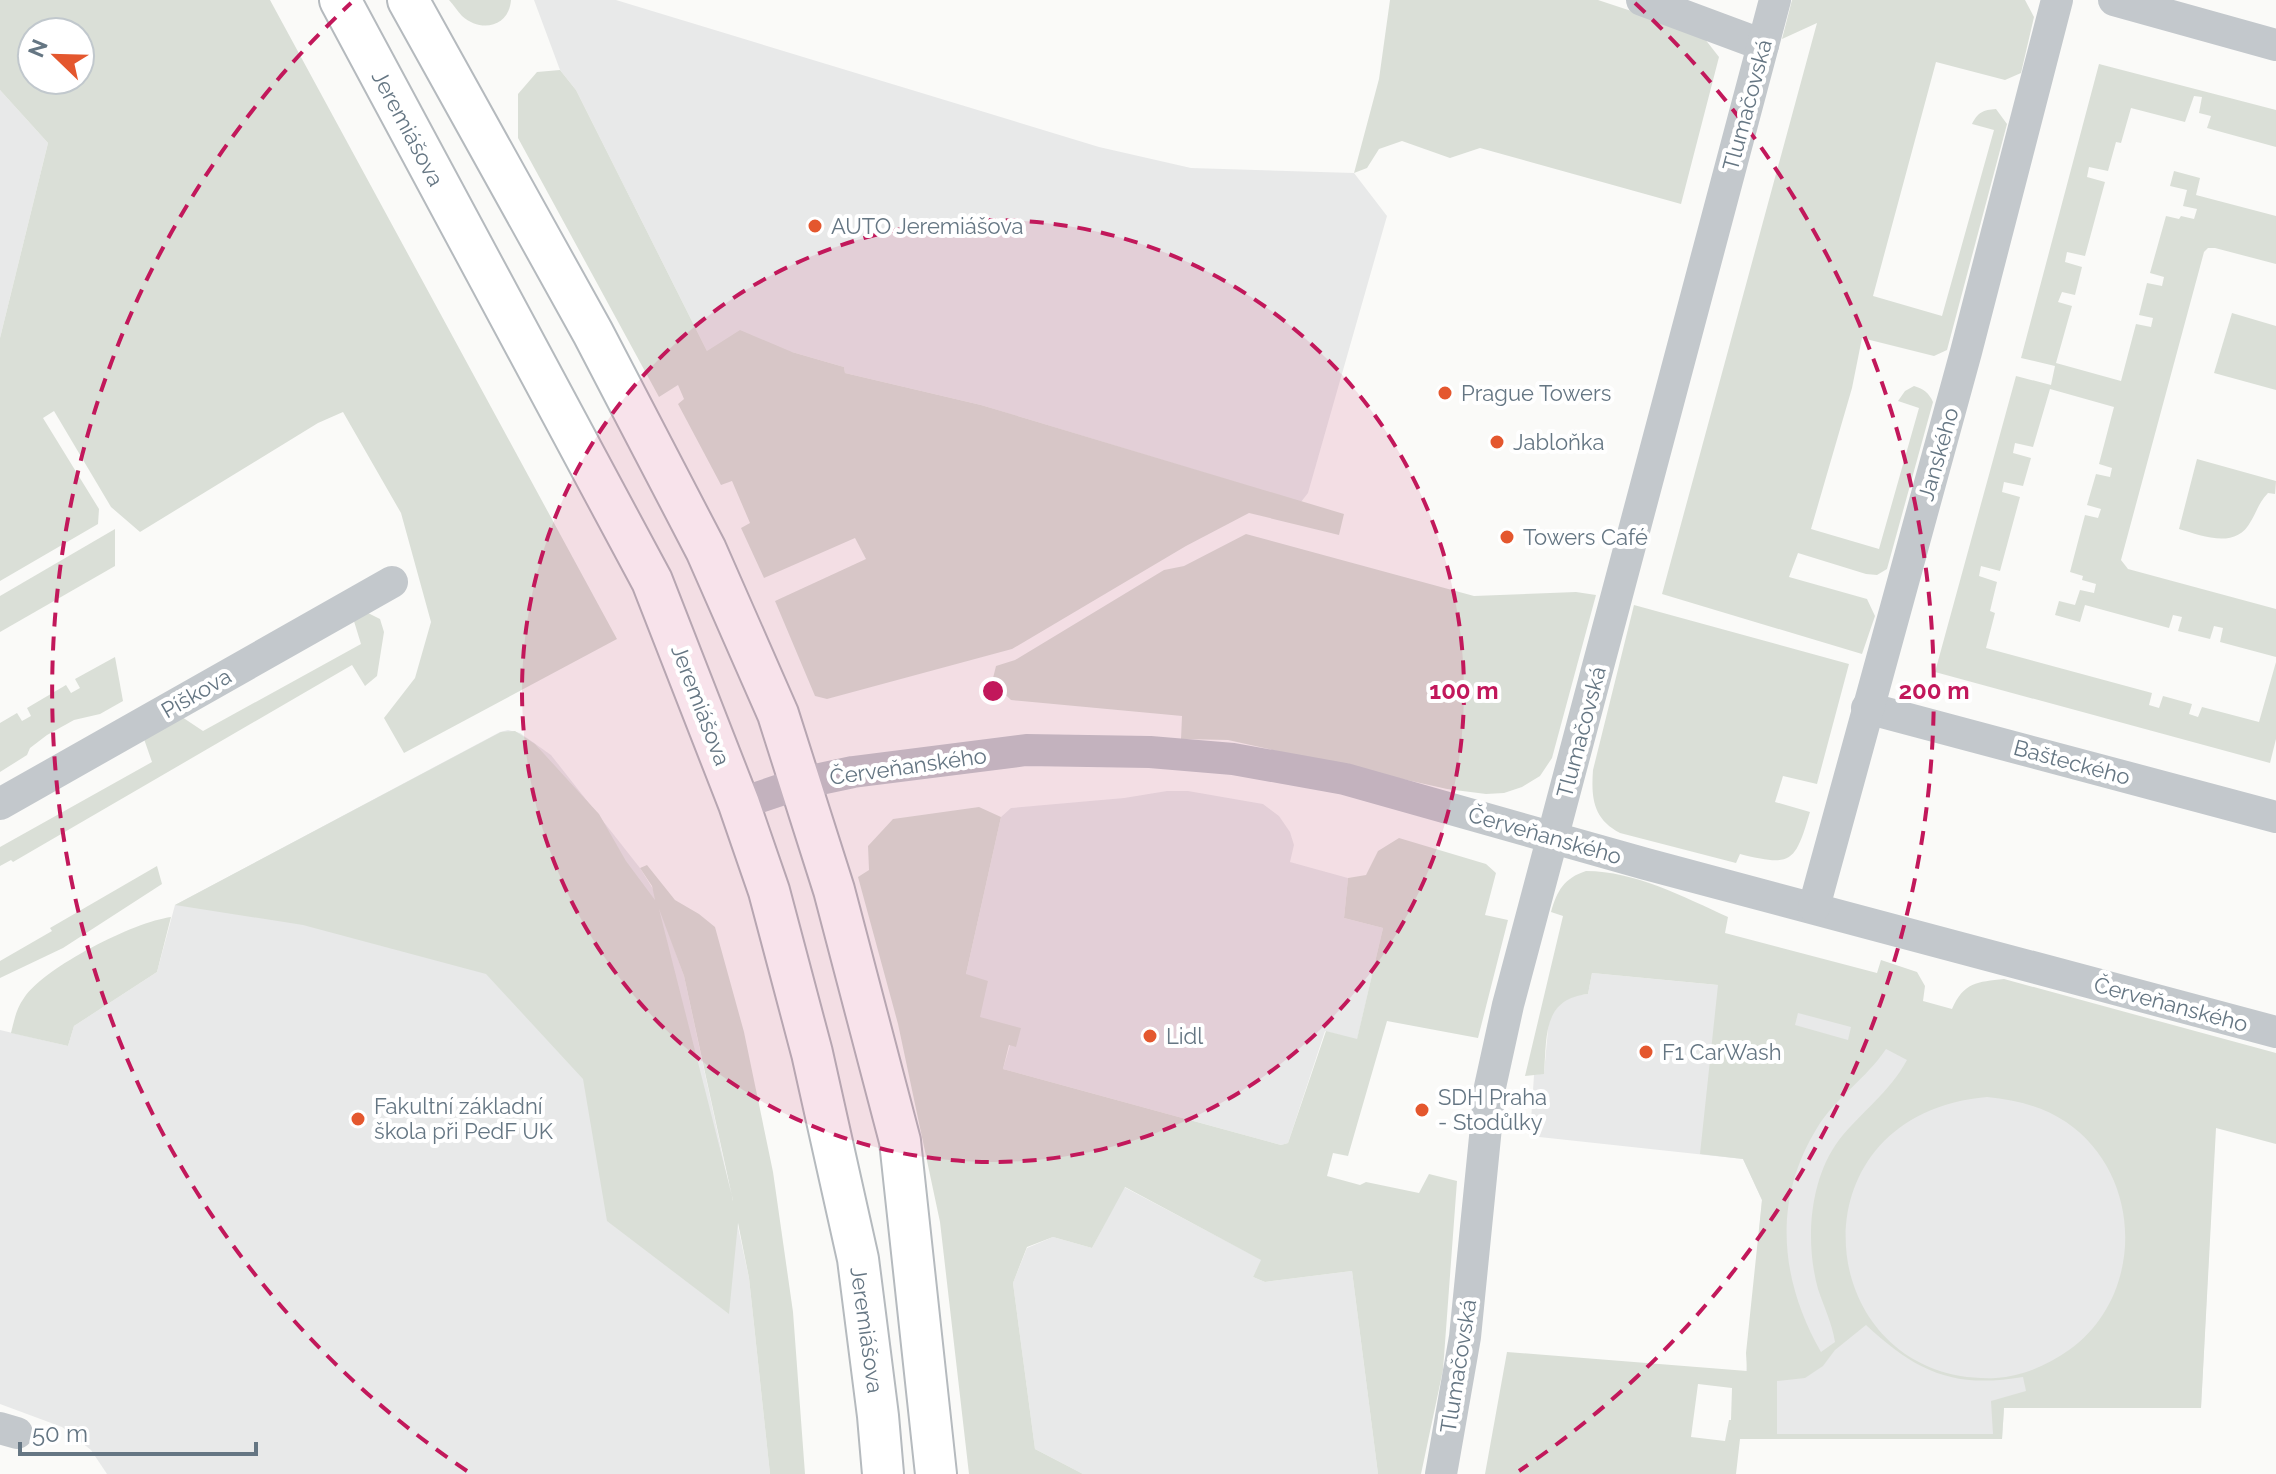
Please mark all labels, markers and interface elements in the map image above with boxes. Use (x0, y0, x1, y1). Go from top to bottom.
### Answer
north arrow (16, 16, 96, 96)
text: N (22, 35, 53, 61)
street label: Tlumačovská (1717, 36, 1777, 174)
street label: Jeremiášova (367, 66, 449, 190)
place label: AUTO Jeremiášova (831, 213, 1024, 239)
marker: AUTO Jeremiášova (806, 217, 824, 235)
place label: Prague Towers (1461, 380, 1611, 406)
marker: Prague Towers (1436, 384, 1454, 402)
street label: Janského (1912, 404, 1964, 504)
place label: Jabloňka (1513, 429, 1604, 455)
marker: Jabloňka (1488, 433, 1506, 451)
place label: Towers Café (1523, 524, 1648, 550)
marker: Towers Café (1498, 528, 1516, 546)
street label: Jeremiášova (666, 641, 736, 769)
street label: Píškova (156, 663, 236, 723)
street label: Tlumačovská (1551, 663, 1611, 801)
text: 100 m (1429, 676, 1499, 705)
text: 200 m (1898, 676, 1970, 705)
centre of rings (979, 677, 1007, 705)
street label: Bašteckého (2011, 734, 2133, 790)
street label: Červeňanského (828, 742, 988, 790)
street label: Červeňanského (1465, 801, 1625, 869)
street label: Červeňanského (2091, 971, 2251, 1037)
place label: Lidl (1166, 1023, 1203, 1049)
marker: Lidl (1141, 1027, 1159, 1045)
place label: F1 CarWash (1662, 1039, 1782, 1065)
marker: F1 CarWash (1637, 1043, 1655, 1061)
place label: SDH Praha - Stodůlky (1438, 1084, 1547, 1135)
place label: Fakultní základní škola při PedF UK (374, 1093, 554, 1144)
marker: SDH Praha - Stodůlky (1413, 1101, 1431, 1119)
marker: Fakultní základní škola při PedF UK (349, 1110, 367, 1128)
street label: Jeremiášova (845, 1265, 889, 1395)
street label: Tlumačovská (1435, 1297, 1481, 1435)
scale bar (20, 1406, 256, 1456)
text: 50 m (32, 1419, 88, 1448)

